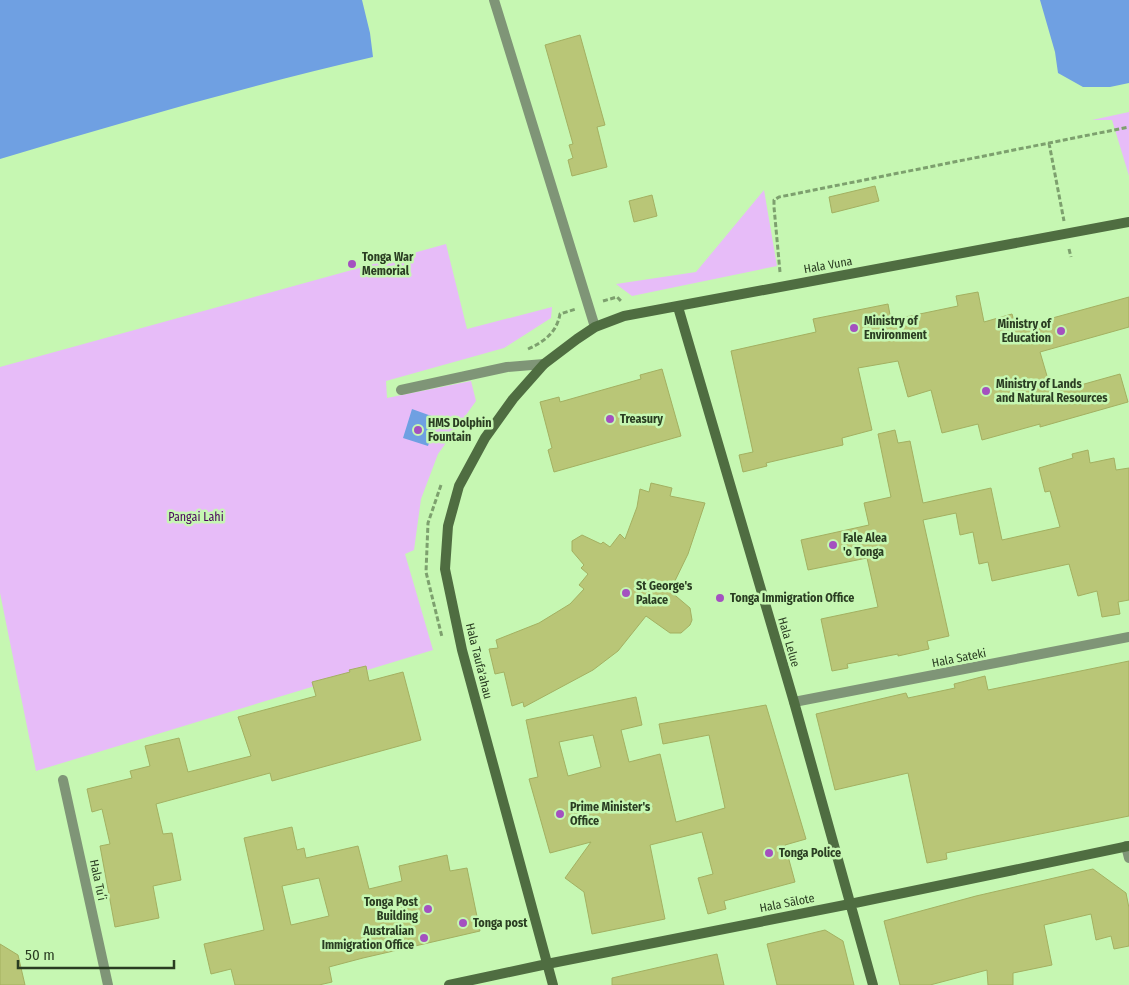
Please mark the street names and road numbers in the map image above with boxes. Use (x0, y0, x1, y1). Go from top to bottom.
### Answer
street label: Hala Vuna (803, 254, 854, 276)
street label: Hala Lelue (775, 615, 803, 669)
street label: Hala Taufa'ahau (463, 622, 495, 700)
street label: Hala Sateki (931, 646, 987, 670)
street label: Hala Tuʻi (87, 858, 110, 902)
street label: Hala Sālote (758, 891, 816, 915)

